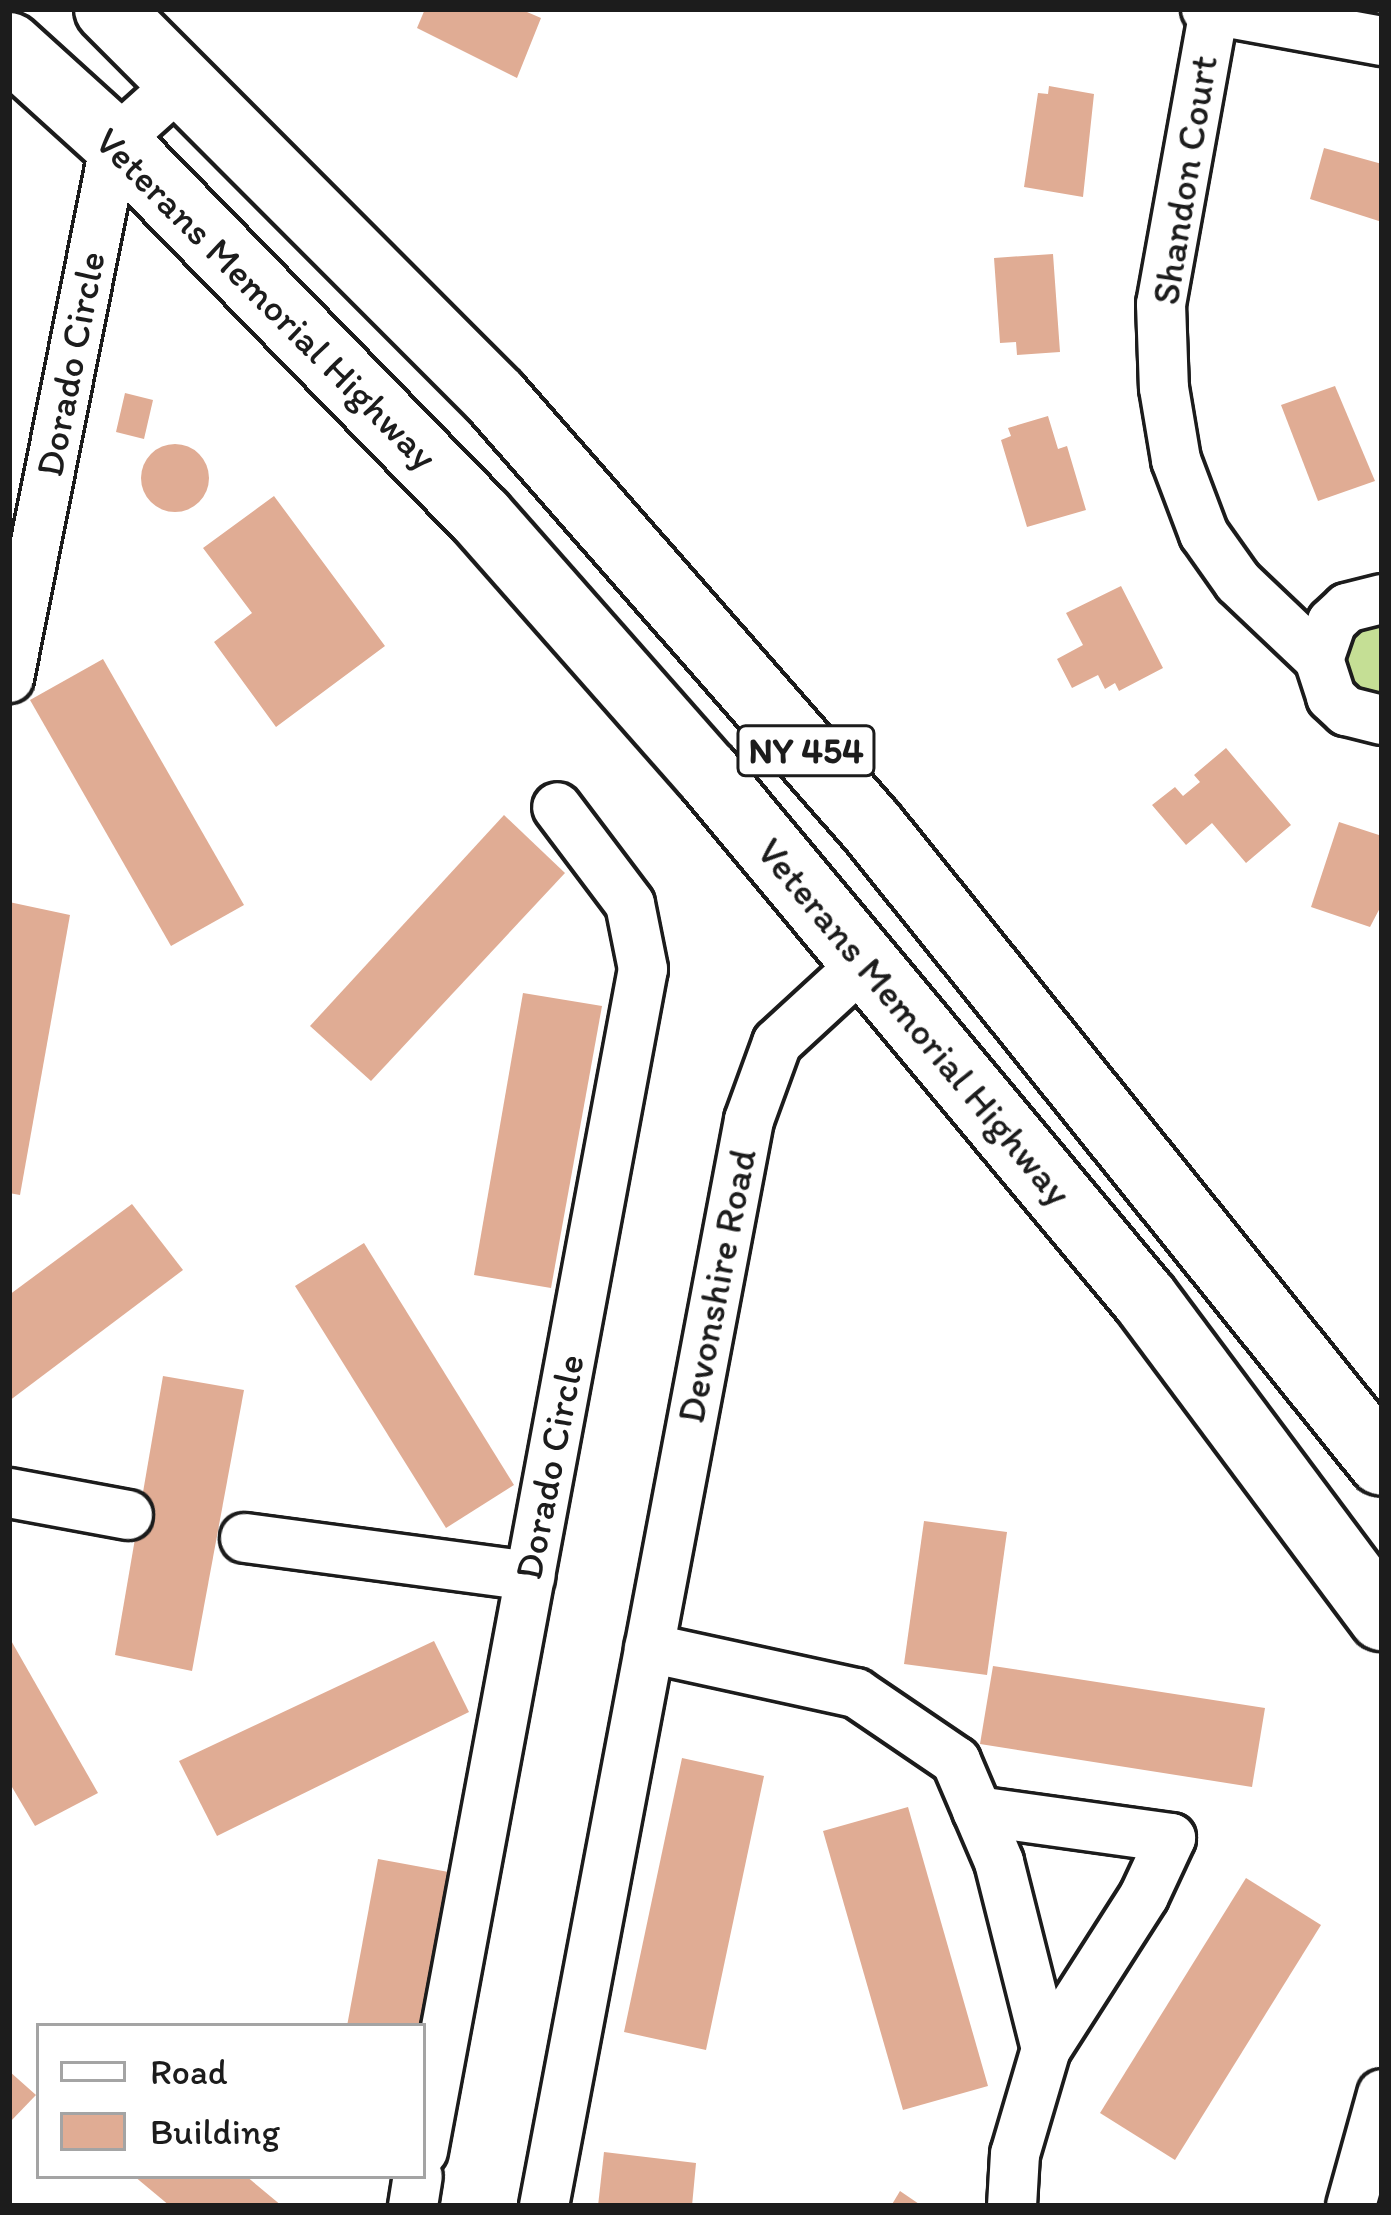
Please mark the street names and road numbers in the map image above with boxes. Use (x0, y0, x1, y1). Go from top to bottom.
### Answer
street label: Shandon Court (1142, 52, 1228, 308)
street label: Veterans Memorial Highway (85, 118, 447, 480)
street label: Dorado Circle (26, 248, 116, 480)
road number: NY 454 (734, 721, 878, 781)
street label: Veterans Memorial Highway (747, 829, 1081, 1215)
street label: Devonshire Road (668, 1145, 766, 1427)
street label: Dorado Circle (505, 1351, 595, 1583)

